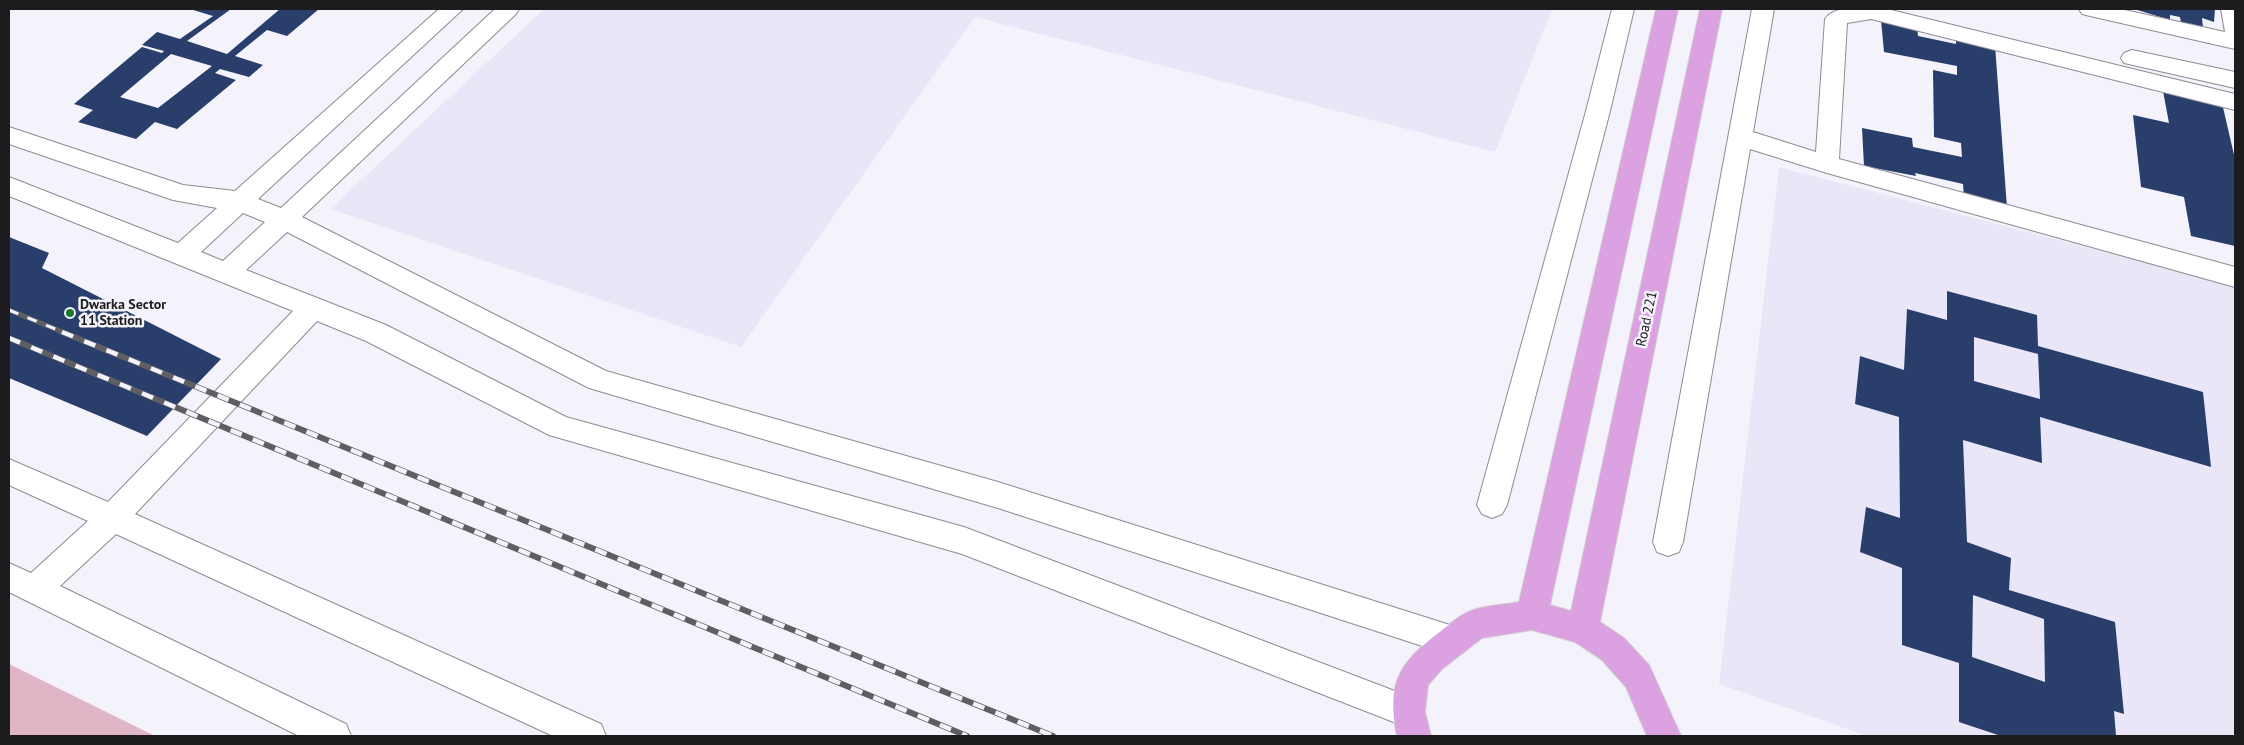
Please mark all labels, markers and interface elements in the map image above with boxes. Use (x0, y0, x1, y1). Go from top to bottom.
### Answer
street label: Road 221 (1633, 290, 1661, 348)
place label: Dwarka Sector 11 Station (80, 297, 166, 330)
marker: Dwarka Sector 11 Station (64, 307, 76, 319)

